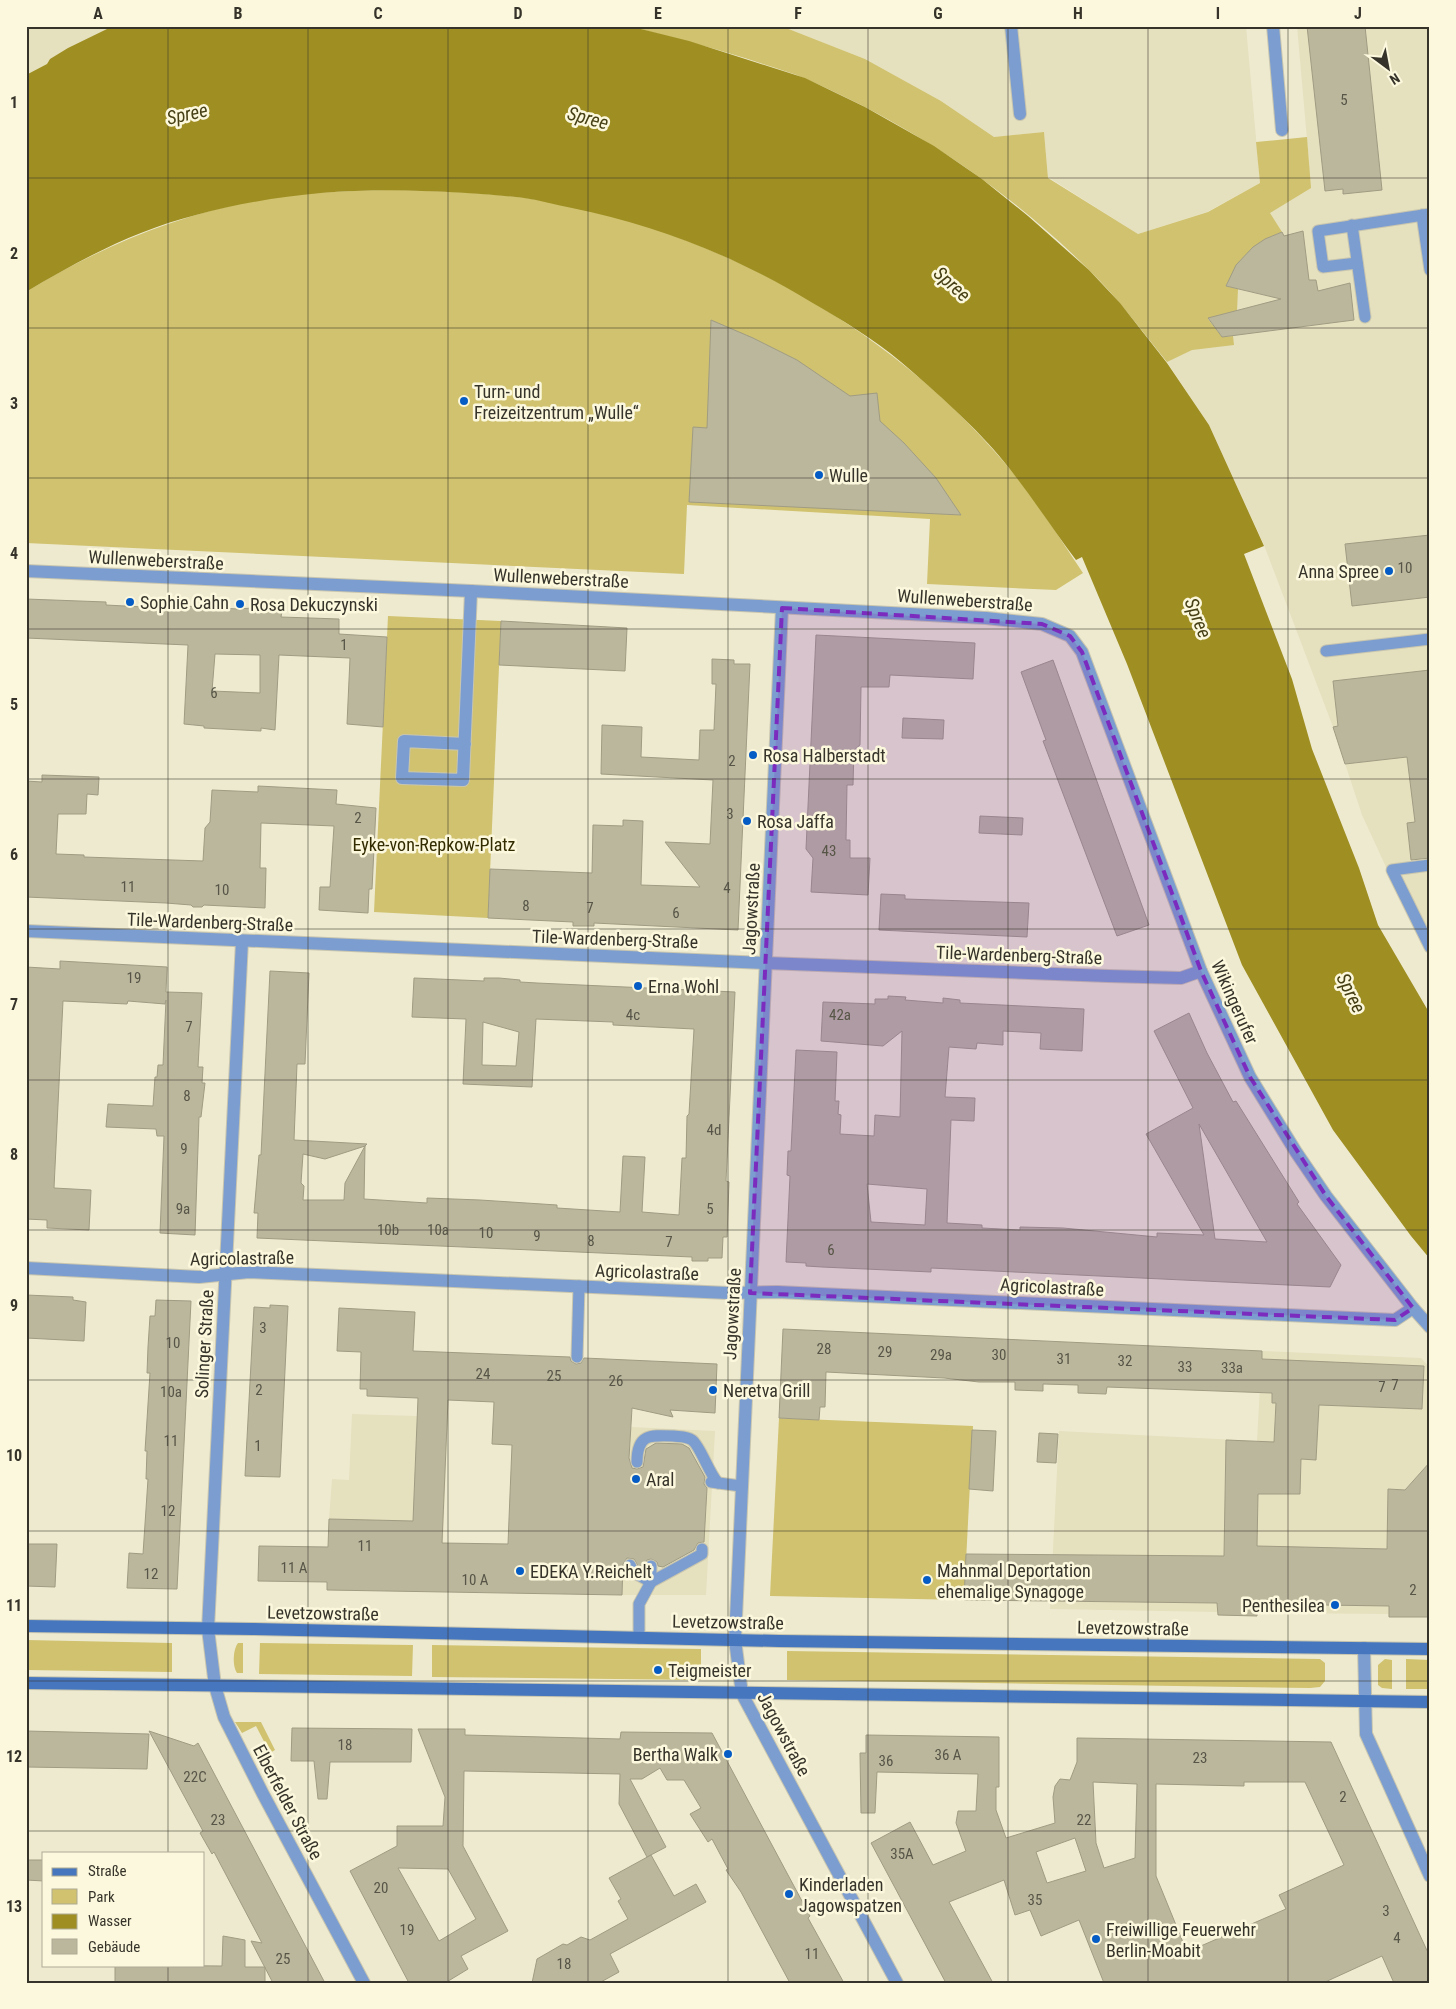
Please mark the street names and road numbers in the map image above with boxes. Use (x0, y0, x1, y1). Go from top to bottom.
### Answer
street label: Wullenweberstraße (88, 546, 224, 574)
street label: Wullenweberstraße (493, 564, 629, 592)
street label: Wullenweberstraße (897, 585, 1033, 615)
street label: Jagowstraße (738, 862, 764, 956)
street label: Tile-Wardenberg-Straße (127, 909, 293, 935)
street label: Tile-Wardenberg-Straße (532, 926, 698, 952)
street label: Tile-Wardenberg-Straße (936, 942, 1102, 968)
street label: Wikingerufer (1207, 957, 1263, 1048)
street label: Agricolastraße (190, 1247, 294, 1269)
street label: Agricolastraße (595, 1260, 699, 1284)
street label: Jagowstraße (719, 1267, 745, 1361)
street label: Agricolastraße (999, 1274, 1105, 1300)
street label: Solinger Straße (191, 1289, 217, 1399)
street label: Levetzowstraße (267, 1602, 379, 1624)
street label: Levetzowstraße (672, 1611, 784, 1633)
street label: Levetzowstraße (1077, 1617, 1189, 1639)
street label: Jagowstraße (753, 1688, 815, 1780)
street label: Elberfelder Straße (249, 1741, 327, 1863)

